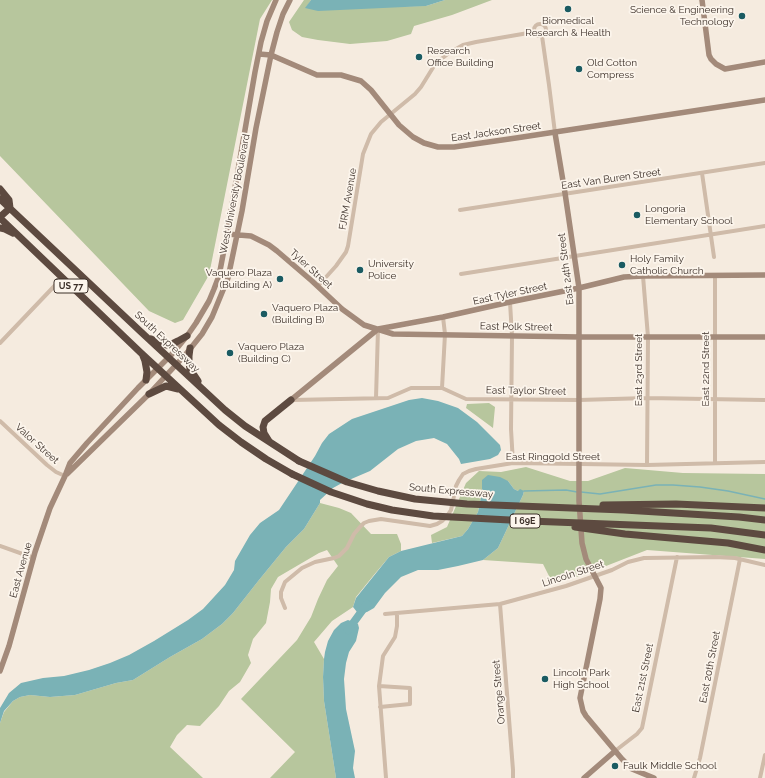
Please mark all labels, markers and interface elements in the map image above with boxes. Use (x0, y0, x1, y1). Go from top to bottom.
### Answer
marker: Biomedical Research & Health (563, 4, 573, 14)
place label: Science & Engineering Technology (630, 4, 734, 28)
marker: Science & Engineering Technology (737, 11, 747, 21)
place label: Biomedical Research & Health (525, 15, 611, 38)
place label: Research Office Building (427, 45, 494, 68)
marker: Research Office Building (414, 52, 424, 62)
place label: Old Cotton Compress (587, 57, 637, 80)
marker: Old Cotton Compress (574, 64, 584, 74)
street label: East Jackson Street (451, 120, 541, 144)
street label: West University Boulevard (217, 133, 253, 255)
street label: East Van Buren Street (561, 166, 661, 192)
street label: FJRM Avenue (337, 167, 359, 231)
place label: Longoria Elementary School (645, 203, 733, 226)
marker: Longoria Elementary School (632, 210, 642, 220)
street label: East 24th Street (556, 232, 576, 306)
street label: Tyler Street (287, 247, 335, 291)
place label: Holy Family Catholic Church (630, 253, 704, 276)
place label: University Police (368, 258, 414, 282)
marker: Holy Family Catholic Church (617, 260, 627, 270)
marker: University Police (355, 265, 365, 275)
place label: Vaquero Plaza (Building A) (206, 267, 272, 290)
marker: Vaquero Plaza (Building A) (275, 274, 285, 284)
road number: US 77 (54, 279, 88, 293)
street label: East Tyler Street (472, 280, 548, 308)
place label: Vaquero Plaza (Building B) (272, 302, 338, 326)
street label: South Expressway (132, 309, 202, 375)
marker: Vaquero Plaza (Building B) (259, 309, 269, 319)
street label: East Polk Street (480, 320, 552, 334)
street label: East 22nd Street (700, 332, 712, 406)
street label: East 23rd Street (633, 334, 645, 406)
place label: Vaquero Plaza (Building C) (238, 341, 304, 364)
marker: Vaquero Plaza (Building C) (225, 348, 235, 358)
street label: East Taylor Street (486, 384, 566, 398)
street label: Valor Street (13, 421, 61, 467)
street label: East Ringgold Street (506, 451, 600, 463)
street label: South Expressway (408, 481, 494, 501)
road number: I 69E (510, 514, 540, 528)
street label: East Avenue (7, 541, 35, 599)
street label: Lincoln Street (541, 558, 605, 590)
street label: East 20th Street (697, 630, 723, 704)
street label: East 21st Street (630, 642, 656, 714)
street label: Orange Street (490, 659, 508, 725)
place label: Lincoln Park High School (553, 667, 610, 690)
marker: Lincoln Park High School (540, 674, 550, 684)
place label: Faulk Middle School (623, 760, 717, 772)
marker: Faulk Middle School (610, 761, 620, 771)

